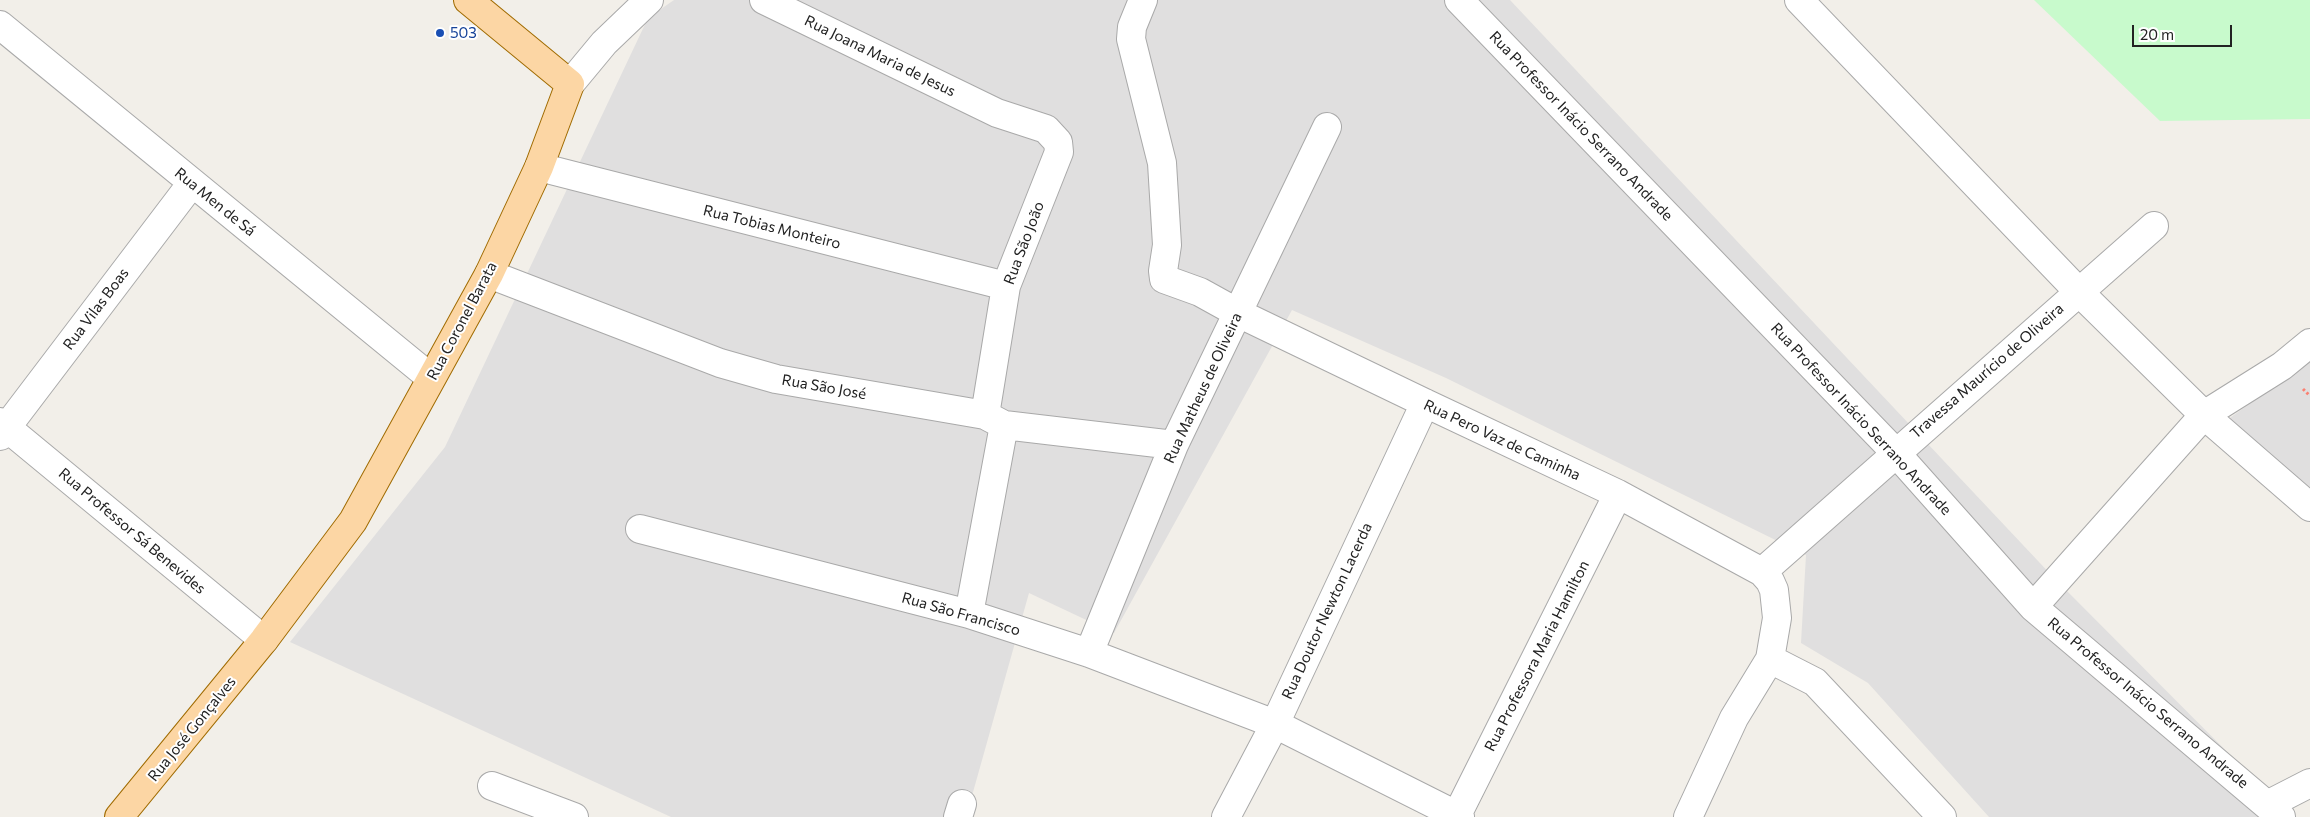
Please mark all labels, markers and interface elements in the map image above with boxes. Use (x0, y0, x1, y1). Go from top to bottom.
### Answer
street label: Rua Joana Maria de Jesus (801, 12, 959, 100)
scale bar (2135, 15, 2235, 47)
place label: 503 (450, 24, 477, 42)
text: 20 m (2140, 25, 2174, 43)
marker: 503 (434, 27, 446, 39)
street label: Rua Professor Inácio Serrano Andrade (1485, 28, 1677, 224)
street label: Rua Men de Sá (171, 164, 259, 240)
street label: Rua São João (1000, 199, 1048, 287)
street label: Rua Tobias Monteiro (701, 201, 843, 253)
street label: Rua Coronel Barata (423, 259, 501, 383)
street label: Rua Vilas Boas (59, 264, 133, 354)
street label: Travessa Maurício de Oliveira (1907, 300, 2067, 442)
street label: Rua Matheus de Oliveira (1160, 310, 1246, 466)
street label: Rua Professor Inácio Serrano Andrade (1767, 319, 1955, 519)
street label: Rua São José (780, 371, 868, 403)
street label: Rua Pero Vaz de Caminha (1421, 396, 1583, 484)
street label: Rua Professor Sá Benevides (55, 464, 209, 598)
street label: Rua Doutor Newton Lacerda (1278, 520, 1376, 702)
street label: Rua Professora Maria Hamilton (1481, 558, 1593, 754)
street label: Rua São Francisco (900, 588, 1022, 640)
street label: Rua Professor Inácio Serrano Andrade (2044, 614, 2252, 792)
street label: Rua José Gonçalves (144, 673, 240, 785)

